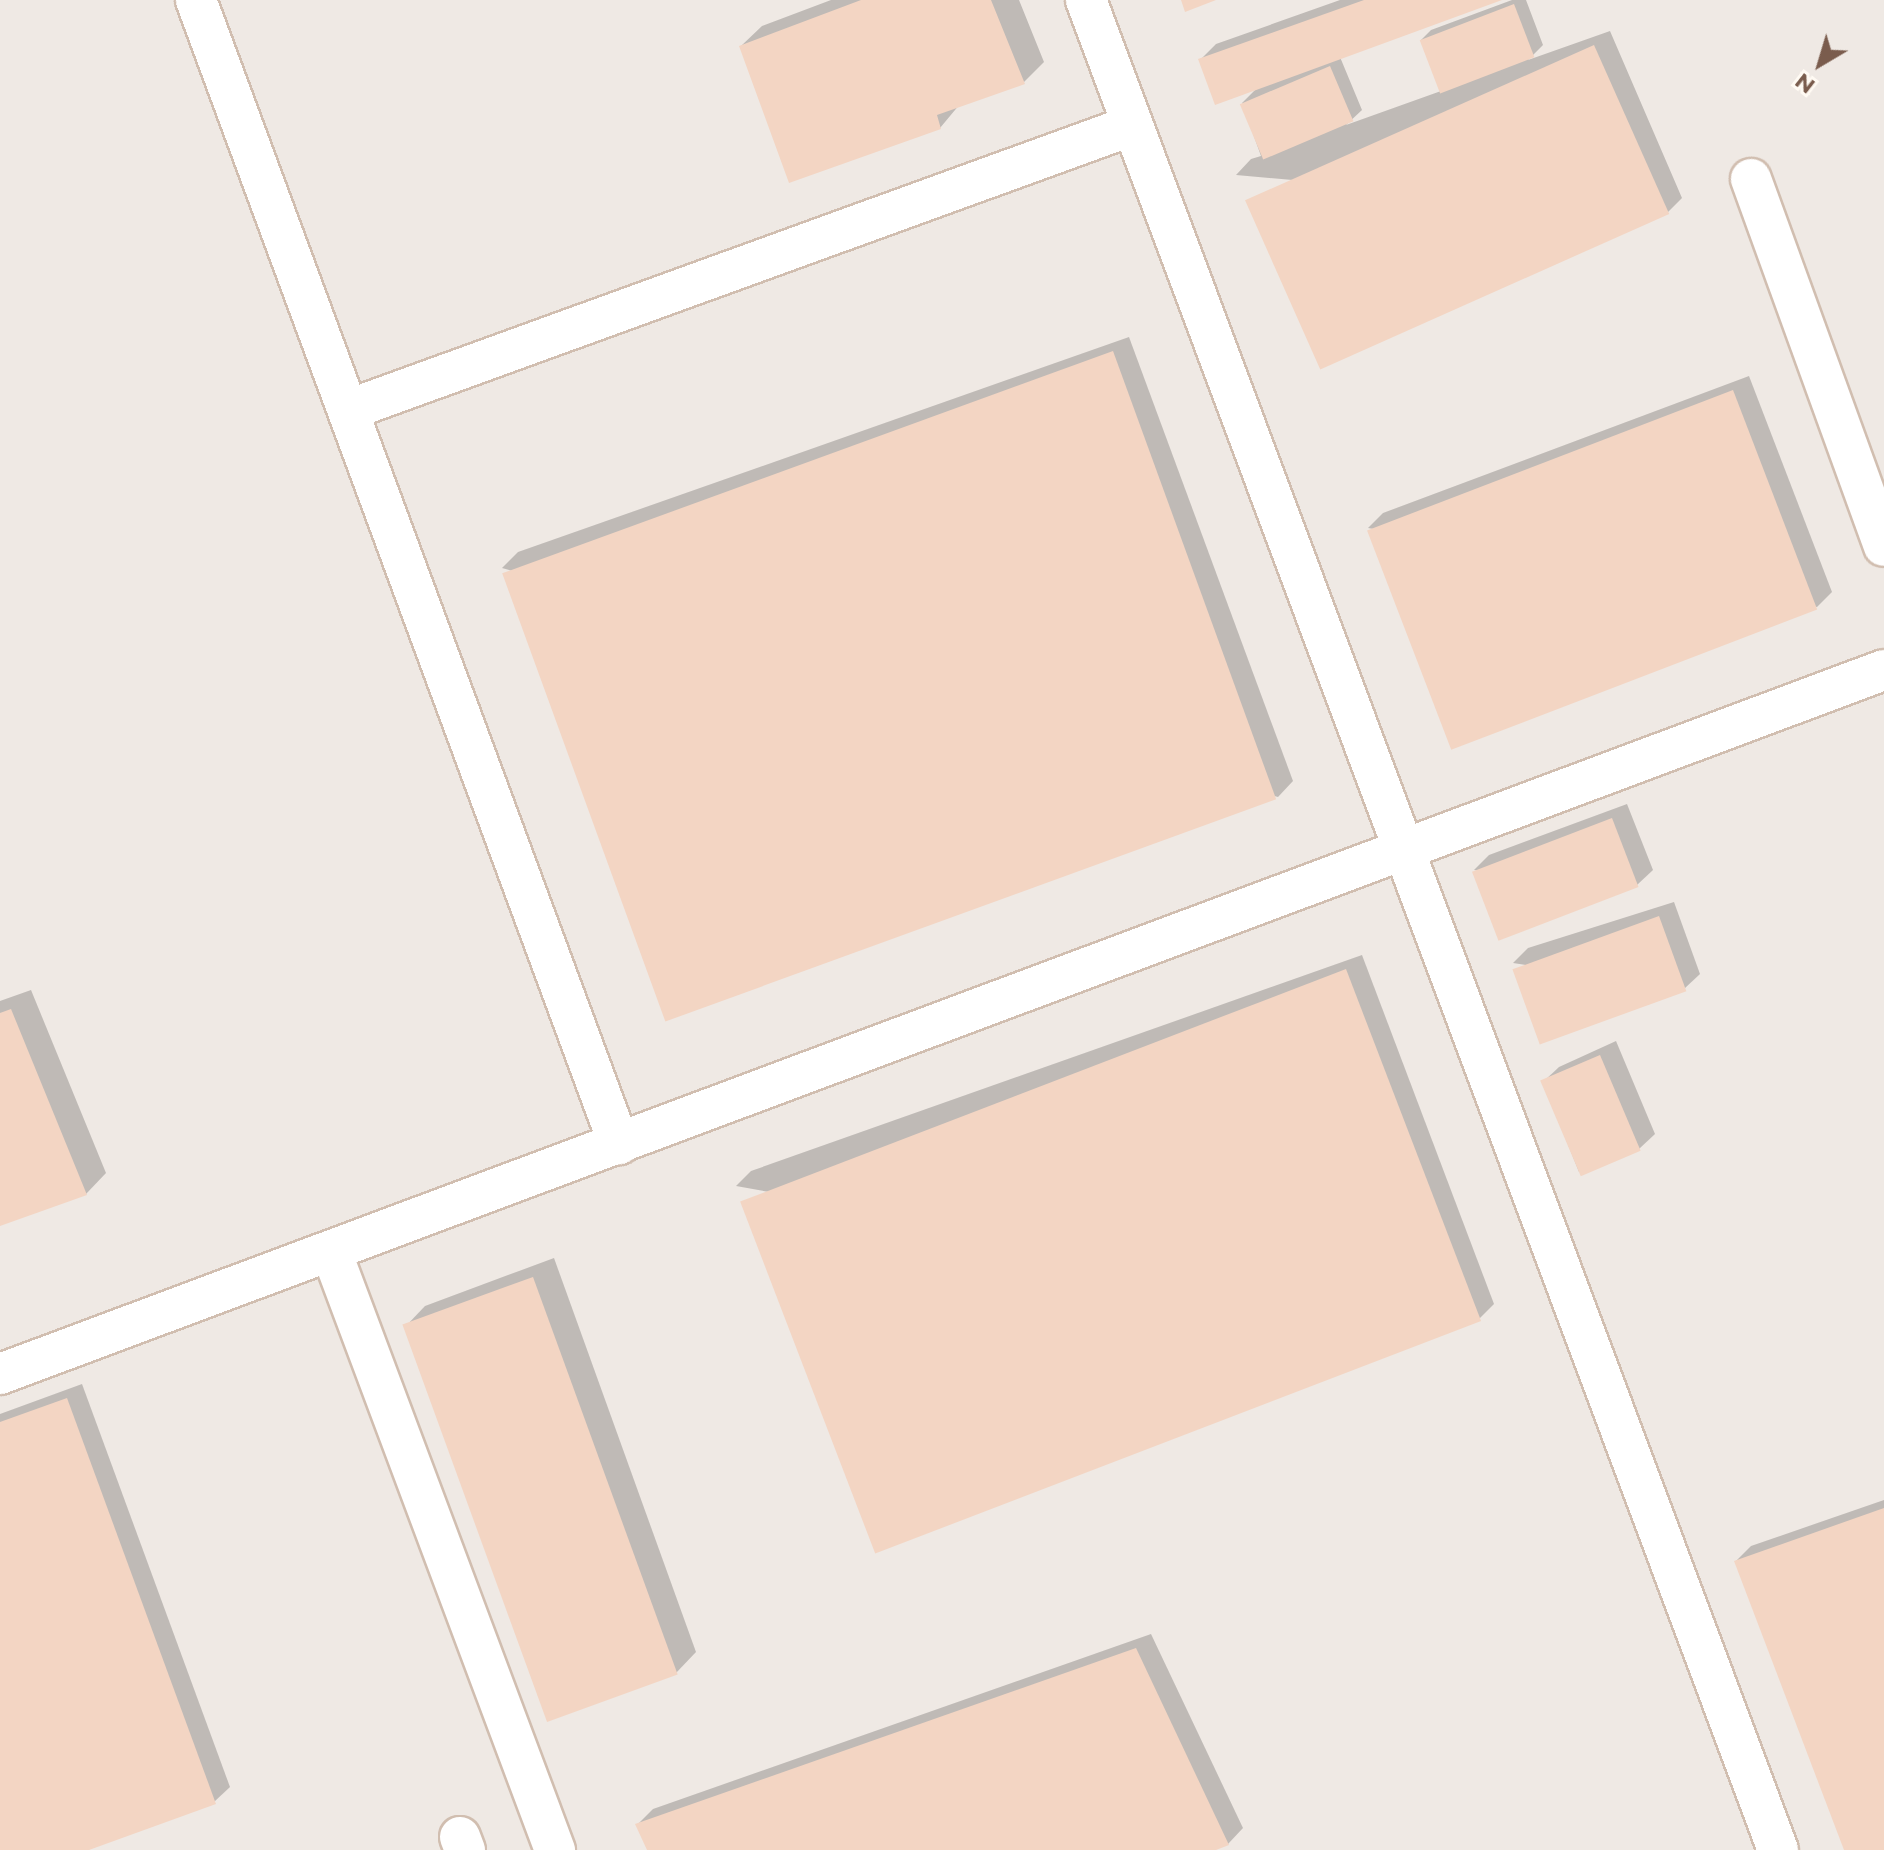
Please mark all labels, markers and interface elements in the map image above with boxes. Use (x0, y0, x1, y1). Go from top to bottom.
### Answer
north arrow (1780, 24, 1860, 104)
text: N (1790, 67, 1820, 99)

